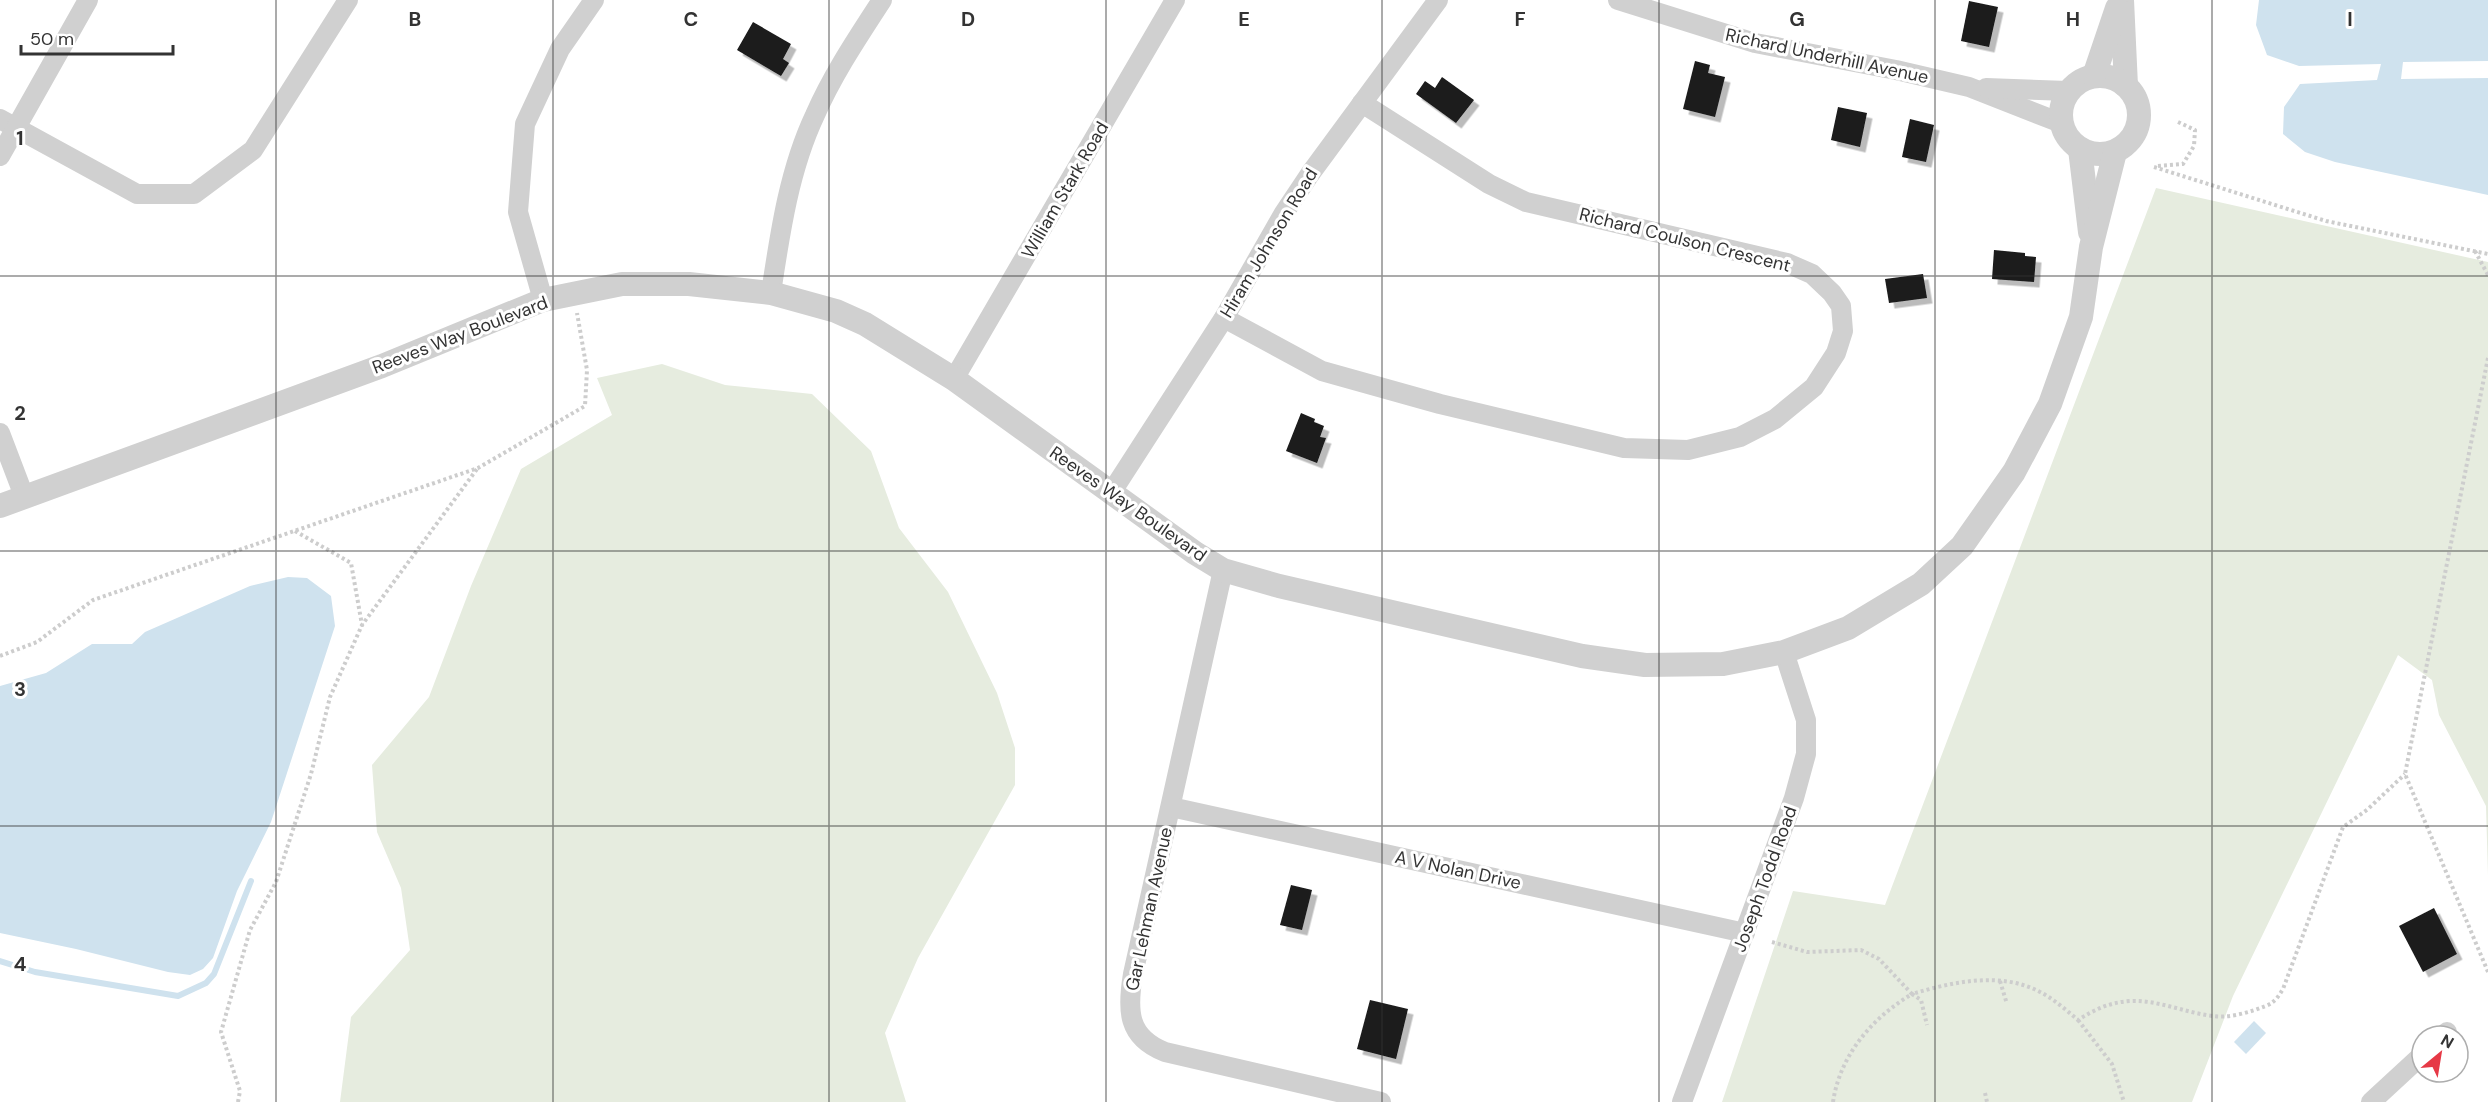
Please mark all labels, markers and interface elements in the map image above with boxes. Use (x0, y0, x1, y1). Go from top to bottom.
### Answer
text: B (409, 6, 421, 32)
text: C (684, 6, 698, 32)
text: D (961, 6, 975, 32)
text: E (1238, 6, 1250, 32)
text: F (1514, 6, 1526, 32)
text: G (1789, 6, 1805, 32)
text: H (2066, 6, 2080, 32)
text: I (2347, 6, 2353, 32)
scale bar (21, 18, 172, 56)
street label: Richard Underhill Avenue (1723, 23, 1931, 89)
text: 50 m (30, 27, 74, 51)
street label: William Stark Road (1016, 117, 1114, 263)
text: 1 (16, 125, 24, 151)
street label: Hiram Johnson Road (1215, 164, 1323, 322)
street label: Richard Coulson Crescent (1577, 202, 1793, 278)
street label: Reeves Way Boulevard (369, 290, 551, 380)
text: 2 (14, 400, 26, 426)
street label: Reeves Way Boulevard (1045, 441, 1211, 567)
text: 3 (14, 676, 26, 702)
street label: Joseph Todd Road (1727, 803, 1803, 955)
street label: Gar Lehman Avenue (1120, 825, 1178, 993)
street label: A V Nolan Drive (1393, 845, 1523, 895)
text: 4 (14, 951, 27, 977)
north arrow (2410, 1024, 2470, 1084)
text: N (2437, 1029, 2458, 1053)

